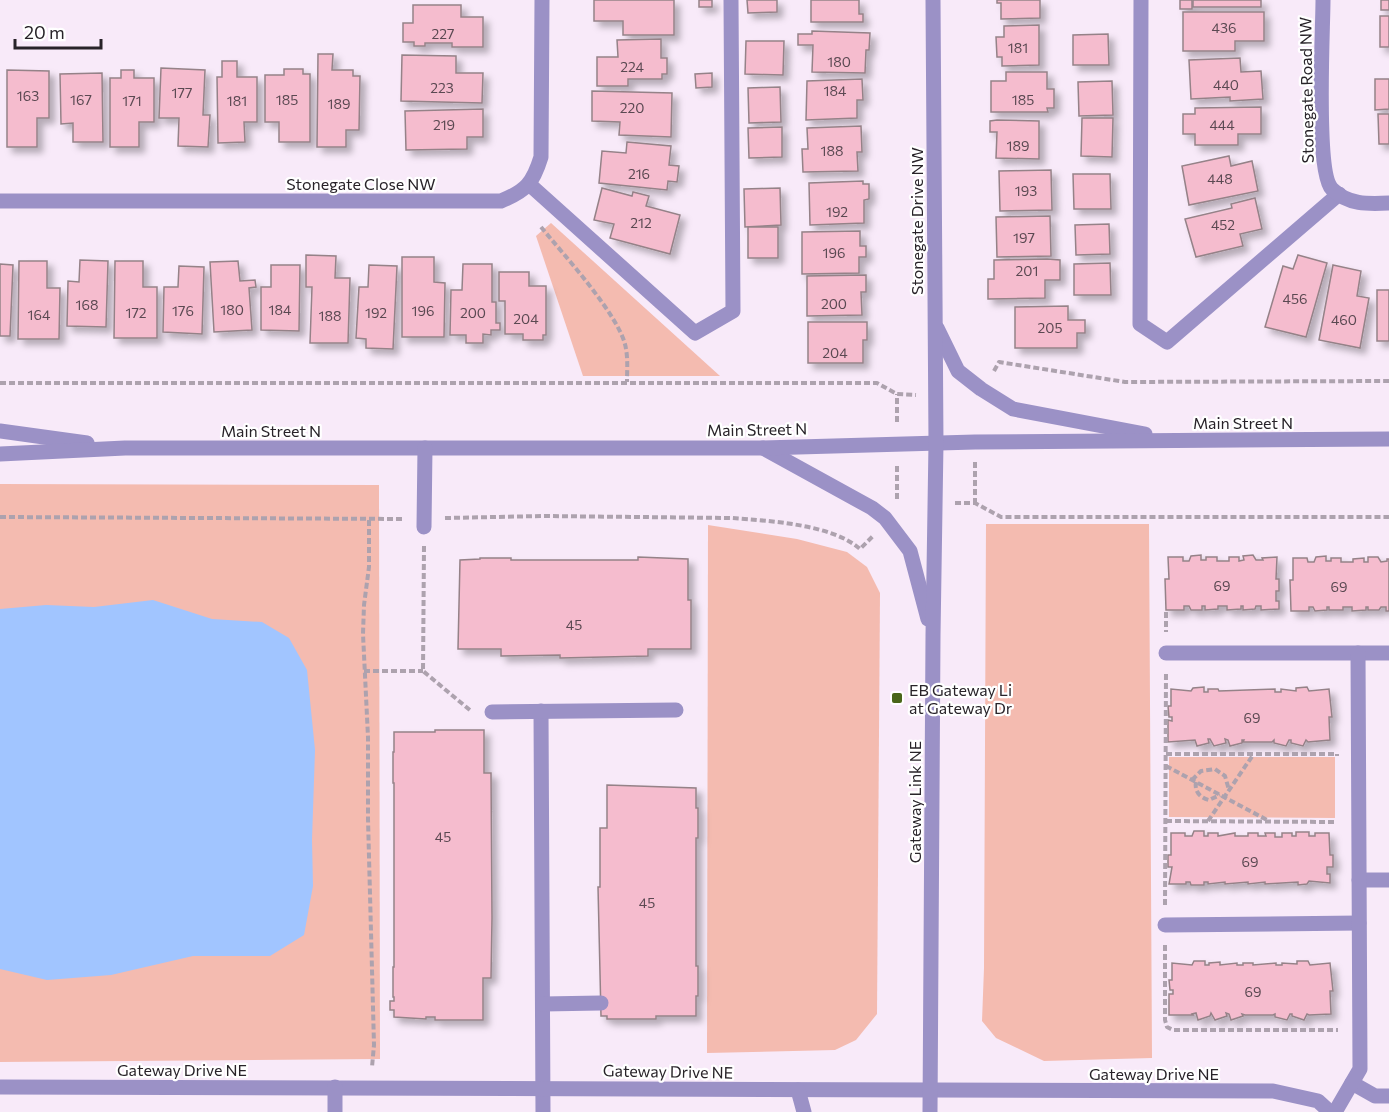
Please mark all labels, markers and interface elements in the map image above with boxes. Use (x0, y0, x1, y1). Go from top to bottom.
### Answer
scale bar (15, 12, 100, 50)
street label: Stonegate Road NW (1295, 17, 1317, 163)
house number: 436 (1212, 19, 1236, 36)
text: 20 m (24, 21, 65, 43)
house number: 227 (432, 25, 454, 42)
house number: 181 (1008, 39, 1028, 56)
house number: 180 (827, 53, 851, 70)
house number: 224 (620, 58, 644, 75)
house number: 440 (1213, 76, 1239, 93)
house number: 223 (430, 79, 454, 96)
house number: 184 (824, 82, 847, 99)
house number: 177 (172, 84, 192, 101)
house number: 163 (17, 87, 39, 104)
house number: 167 (70, 91, 92, 108)
house number: 185 (276, 91, 298, 108)
house number: 185 (1012, 91, 1034, 108)
house number: 171 (122, 92, 142, 109)
house number: 181 (227, 92, 247, 109)
house number: 189 (328, 95, 350, 112)
house number: 220 (620, 99, 644, 116)
house number: 219 (433, 116, 455, 133)
house number: 444 (1209, 116, 1235, 133)
house number: 189 (1007, 137, 1029, 154)
house number: 188 (821, 142, 843, 159)
street label: Stonegate Drive NW (907, 147, 926, 295)
house number: 216 (628, 165, 650, 182)
house number: 448 (1207, 170, 1233, 187)
street label: Stonegate Close NW (286, 174, 436, 193)
house number: 193 (1015, 182, 1037, 199)
house number: 192 (826, 203, 848, 220)
house number: 212 (630, 214, 652, 231)
house number: 452 (1211, 216, 1235, 233)
house number: 197 (1013, 229, 1035, 246)
house number: 196 (823, 244, 845, 261)
house number: 201 (1016, 262, 1038, 279)
house number: 456 (1283, 290, 1307, 307)
house number: 200 (821, 295, 847, 312)
house number: 168 (76, 296, 98, 313)
house number: 180 (220, 301, 244, 318)
house number: 184 (269, 301, 292, 318)
house number: 176 (172, 302, 194, 319)
house number: 196 (412, 302, 434, 319)
house number: 172 (125, 304, 147, 321)
house number: 192 (365, 304, 387, 321)
house number: 200 (460, 304, 486, 321)
house number: 164 (28, 306, 51, 323)
house number: 188 (319, 307, 341, 324)
house number: 204 (513, 310, 539, 327)
house number: 460 (1331, 311, 1357, 328)
house number: 205 (1038, 319, 1062, 336)
house number: 204 (822, 344, 848, 361)
street label: Main Street N (1193, 413, 1293, 432)
street label: Main Street N (707, 419, 807, 439)
street label: Main Street N (221, 421, 321, 440)
house number: 69 (1214, 577, 1230, 594)
house number: 69 (1331, 578, 1347, 595)
house number: 45 (566, 616, 582, 633)
place label: EB Gateway Li at Gateway Dr (909, 680, 1013, 717)
marker: EB Gateway Li at Gateway Dr (890, 691, 904, 705)
house number: 69 (1244, 709, 1260, 726)
street label: Gateway Link NE (905, 741, 924, 863)
house number: 45 (435, 828, 451, 845)
house number: 69 (1242, 853, 1258, 870)
house number: 45 (639, 894, 655, 911)
house number: 69 (1245, 983, 1261, 1000)
street label: Gateway Drive NE (117, 1060, 247, 1079)
street label: Gateway Drive NE (603, 1060, 733, 1082)
street label: Gateway Drive NE (1089, 1064, 1219, 1083)

